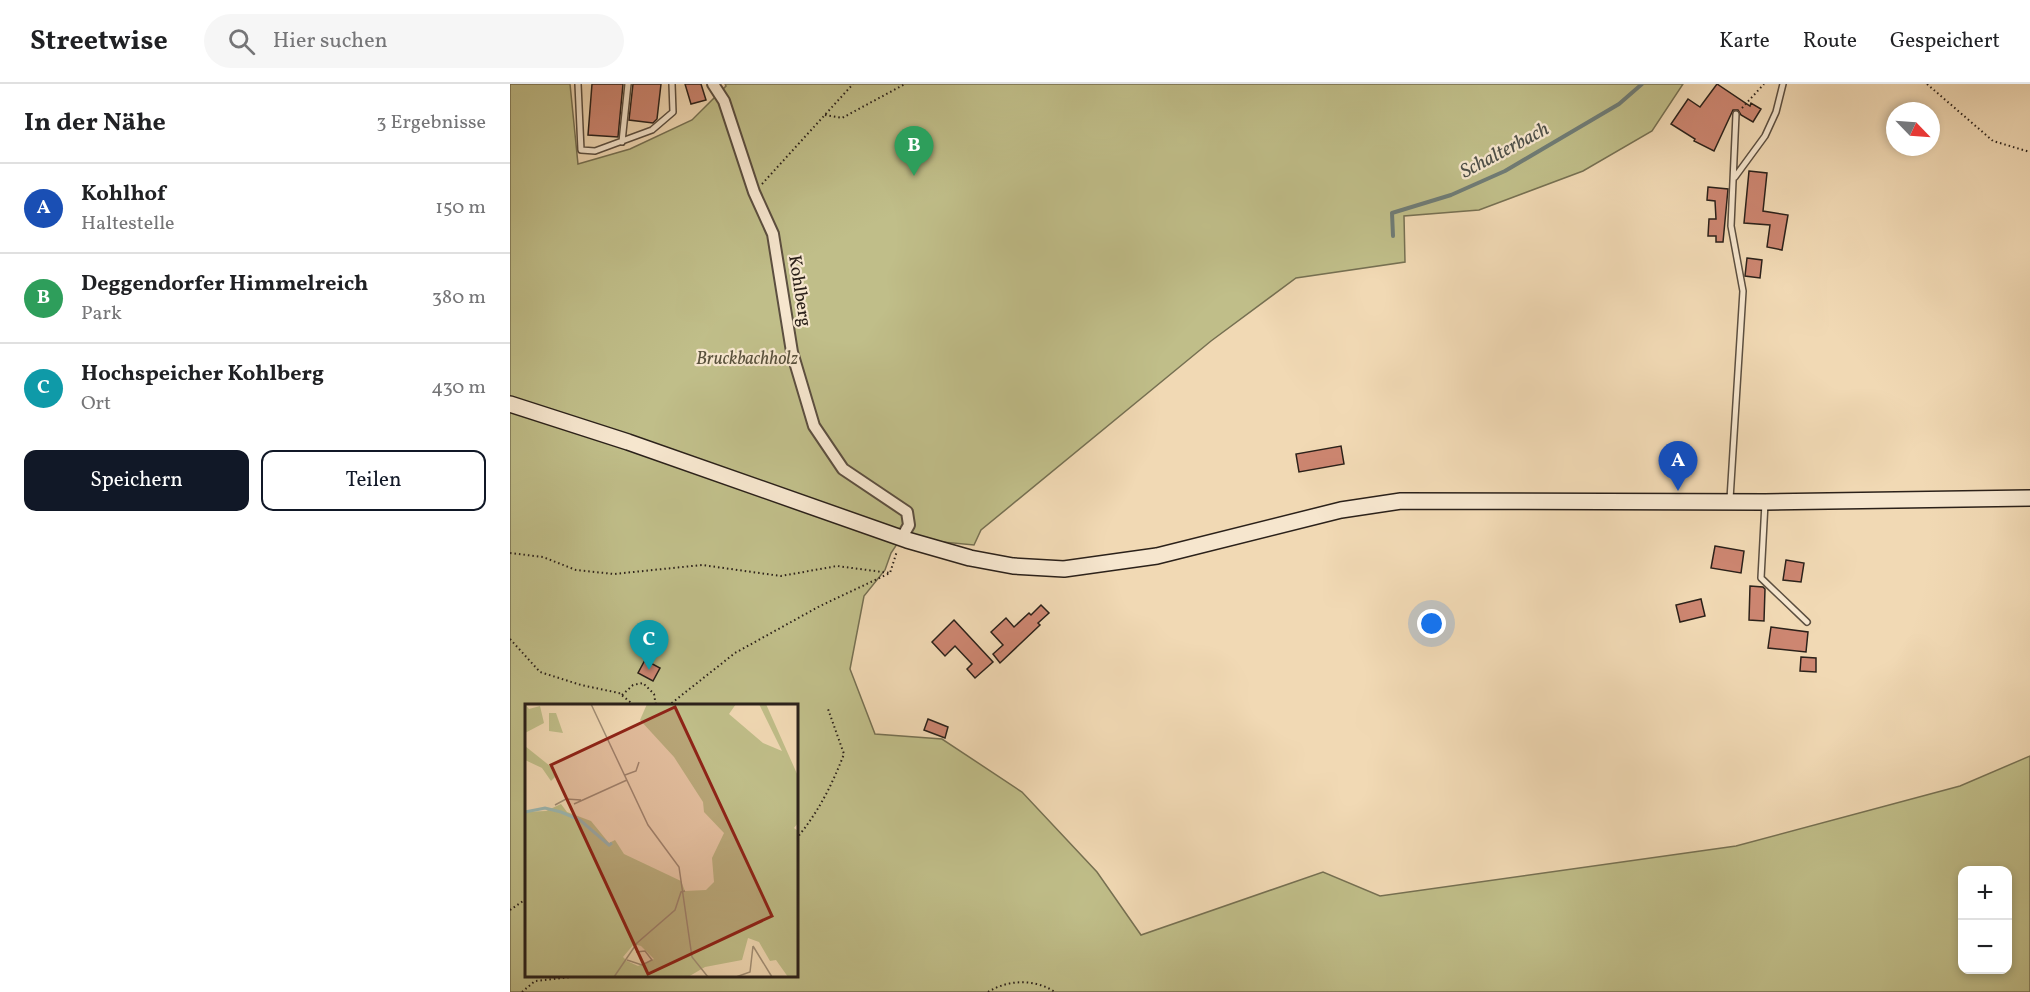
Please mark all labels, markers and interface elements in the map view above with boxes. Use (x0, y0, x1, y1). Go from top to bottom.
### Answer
search box (204, 14, 624, 68)
text: Streetwise (30, 22, 168, 61)
icon: search (225, 25, 258, 58)
text: Hier suchen (273, 26, 388, 57)
text: Karte (1719, 27, 1770, 56)
text: Route (1803, 27, 1857, 56)
text: Gespeichert (1890, 27, 2000, 56)
north arrow (1886, 102, 1940, 156)
text: In der Nähe (24, 105, 166, 141)
text: 3 Ergebnisse (376, 109, 486, 137)
water label: Schalterbach (1455, 116, 1555, 186)
pin: B (894, 126, 934, 176)
text: Kohlhof (81, 179, 166, 210)
text: A (36, 194, 51, 222)
text: 150 m (435, 194, 486, 222)
text: Haltestelle (81, 210, 175, 238)
street label: Kohlberg (781, 253, 817, 329)
text: Deggendorfer Himmelreich (81, 269, 368, 300)
text: B (37, 284, 50, 312)
text: 380 m (432, 284, 486, 312)
text: Park (81, 300, 122, 328)
park label: Bruckbachholz (696, 347, 798, 372)
text: Hochspeicher Kohlberg (81, 359, 324, 390)
text: C (37, 374, 50, 402)
text: 430 m (431, 374, 486, 402)
text: Ort (81, 390, 111, 418)
pin: A (1658, 442, 1698, 491)
button: Speichern (24, 450, 249, 511)
button: Teilen (261, 450, 486, 511)
your location (1417, 609, 1446, 638)
pin: C (630, 620, 668, 670)
inset map (525, 704, 798, 977)
map controls (1958, 866, 2012, 974)
button: + (1958, 866, 2012, 920)
button: − (1958, 920, 2012, 974)

